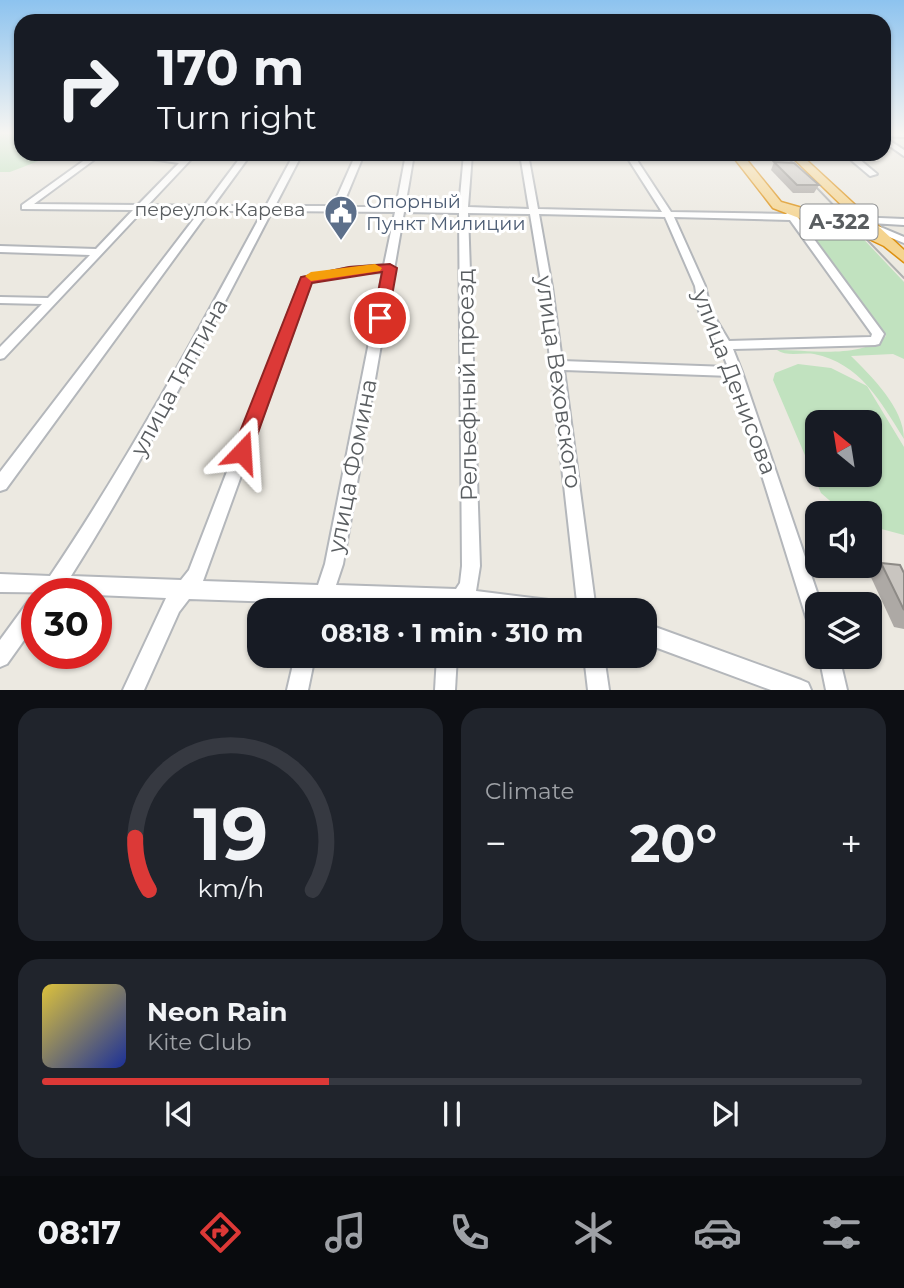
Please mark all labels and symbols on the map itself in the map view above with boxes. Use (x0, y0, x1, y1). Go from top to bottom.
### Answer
place label: Опорный Пункт Милиции (366, 190, 526, 235)
public building icon: Опорный Пункт Милиции (322, 193, 360, 242)
street label: переулок Карева (135, 198, 305, 221)
road number: А-322 (800, 204, 878, 240)
street label: Рельефный проезд (451, 268, 483, 502)
street label: улица Веховского (530, 273, 588, 490)
street label: улица Денисова (686, 285, 783, 479)
pin (350, 288, 410, 348)
street label: улица Тяптина (124, 293, 234, 461)
street label: улица Фомина (321, 377, 383, 556)
north arrow (805, 410, 882, 486)
position arrow (205, 415, 279, 489)
speed limit sign: 30 (21, 578, 112, 669)

